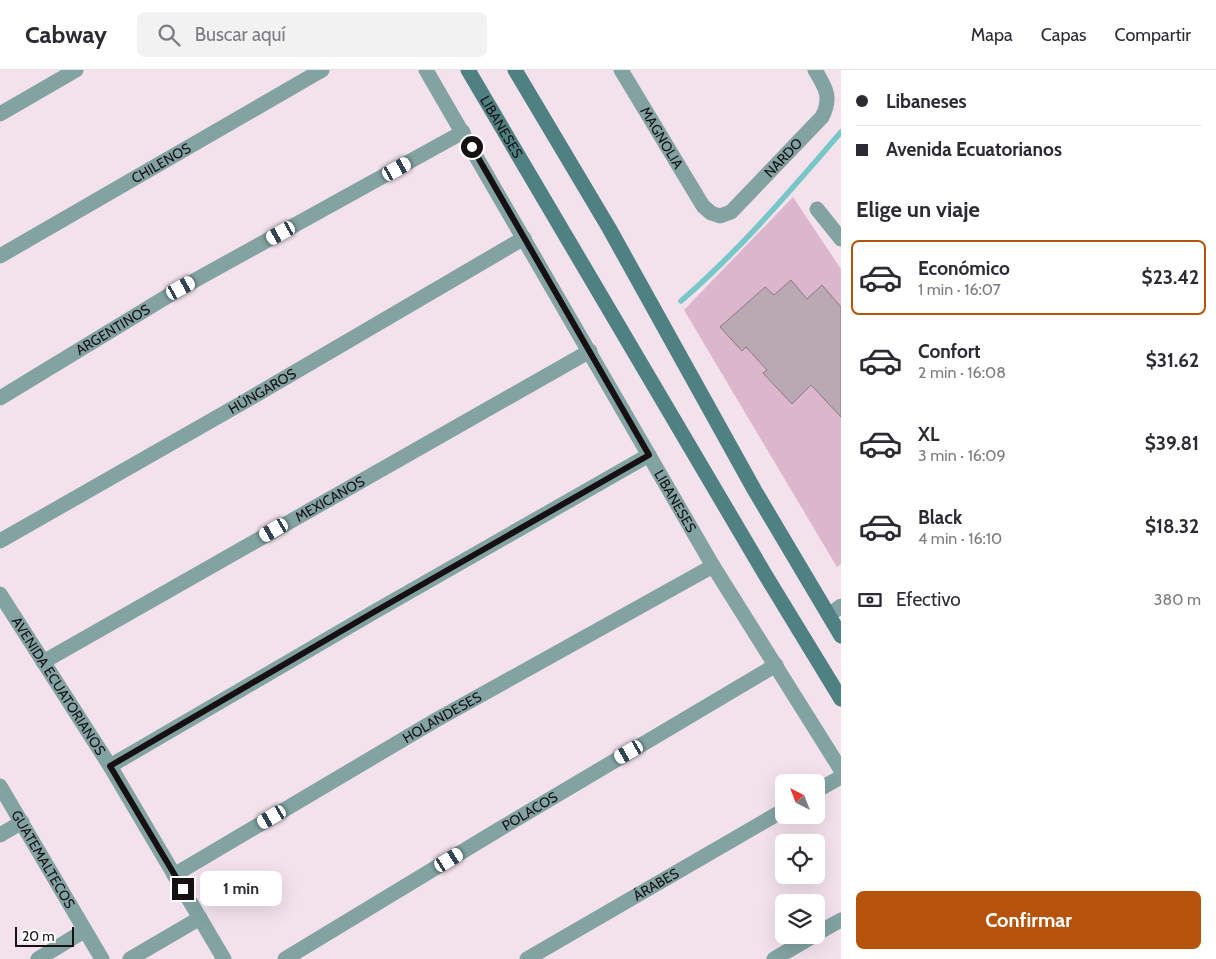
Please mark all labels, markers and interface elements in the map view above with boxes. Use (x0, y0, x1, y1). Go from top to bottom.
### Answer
search box (137, 12, 487, 57)
text: Cabway (25, 20, 107, 49)
icon: search (155, 21, 183, 49)
text: Buscar aquí (195, 23, 286, 46)
text: Mapa (971, 24, 1013, 46)
text: Capas (1041, 24, 1087, 46)
text: Compartir (1115, 24, 1191, 46)
text: Libaneses (886, 90, 967, 113)
street label: LIBANESES (476, 92, 527, 161)
street label: MAGNOLIA (636, 103, 688, 172)
street label: NARDO (760, 134, 806, 181)
route start (461, 136, 483, 158)
text: Avenida Ecuatorianos (886, 138, 1062, 161)
street label: CHILENOS (128, 139, 194, 187)
car (380, 155, 413, 183)
text: Elige un viaje (856, 196, 980, 223)
car (264, 219, 297, 247)
icon: car (858, 255, 903, 300)
text: Económico (918, 257, 1010, 280)
text: $23.42 (1142, 266, 1199, 289)
car (164, 274, 197, 302)
text: 1 min · 16:07 (918, 280, 1001, 299)
street label: ARGENTINOS (72, 300, 153, 359)
icon: car (858, 338, 903, 383)
text: Confort (918, 340, 981, 363)
text: $31.62 (1146, 349, 1199, 372)
text: 2 min · 16:08 (918, 363, 1006, 382)
street label: HÚNGAROS (225, 364, 299, 418)
icon: car (858, 421, 903, 466)
text: XL (918, 423, 939, 446)
text: $39.81 (1145, 432, 1199, 455)
text: 3 min · 16:09 (918, 446, 1006, 465)
street label: LIBANESES (650, 467, 701, 536)
street label: MEXICANOS (292, 472, 368, 526)
icon: car (858, 504, 903, 549)
text: Black (918, 506, 962, 529)
text: $18.32 (1145, 515, 1199, 538)
car (257, 516, 290, 544)
text: 4 min · 16:10 (918, 529, 1002, 548)
icon: cash (856, 586, 884, 614)
text: Efectivo (896, 588, 961, 611)
text: 380 m (1154, 590, 1201, 609)
street label: AVENIDA ECUATORIANOS (8, 613, 110, 758)
street label: HOLANDESES (399, 687, 485, 747)
car (612, 738, 645, 766)
north arrow (775, 774, 825, 824)
map controls (775, 774, 825, 944)
street label: POLACOS (499, 788, 561, 835)
car (255, 803, 288, 831)
street label: GUATEMALTECOS (7, 807, 79, 912)
button: locate (775, 834, 825, 884)
car (432, 846, 465, 874)
street label: ÁRABES (630, 864, 682, 905)
callout: 1 min (200, 872, 283, 906)
route end (172, 878, 194, 900)
text: 1 min (223, 879, 259, 898)
button: Confirmar (856, 891, 1201, 949)
button: layers (775, 894, 825, 944)
scale bar (15, 924, 74, 947)
text: 20 m (22, 927, 55, 945)

